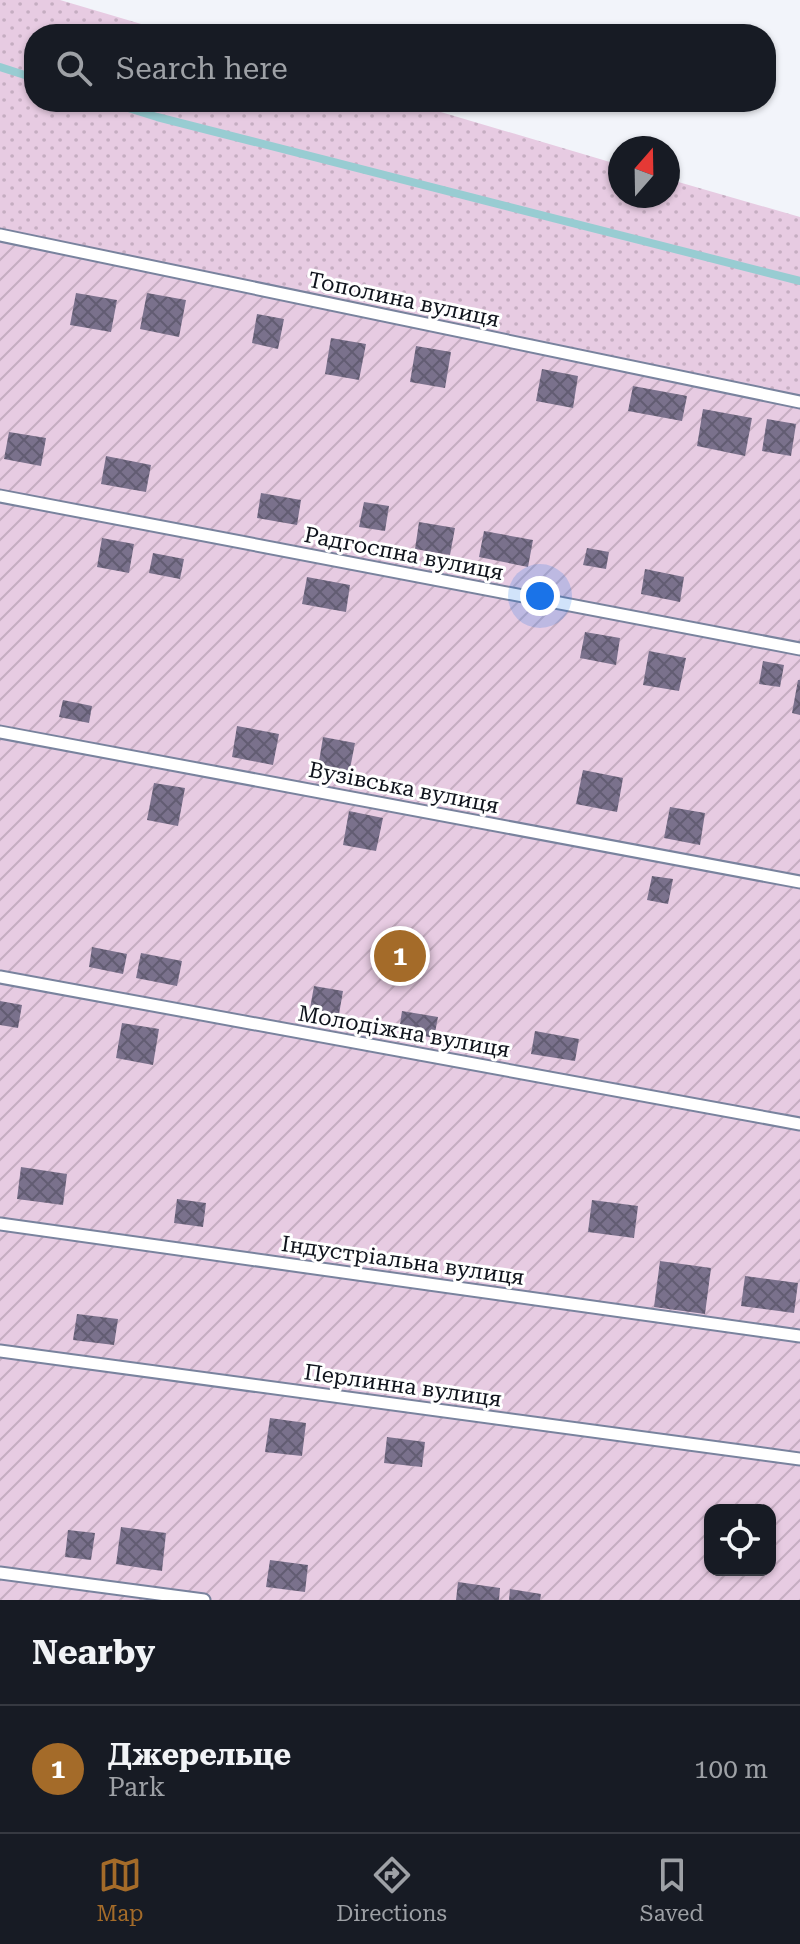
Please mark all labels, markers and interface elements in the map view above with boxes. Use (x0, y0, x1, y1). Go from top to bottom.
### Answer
search box (24, 24, 776, 112)
icon: search (52, 46, 96, 90)
text: Search here (116, 51, 288, 86)
north arrow (608, 136, 680, 208)
street label: Тополина вулиця (306, 267, 502, 332)
street label: Радгоспна вулиця (302, 522, 506, 585)
your location (520, 576, 560, 616)
street label: Вузівська вулиця (307, 757, 501, 818)
pin: 1 (374, 926, 426, 986)
street label: Молодіжна вулиця (296, 1001, 512, 1062)
street label: Індустріальна вулиця (280, 1231, 526, 1290)
street label: Перлинна вулиця (302, 1359, 503, 1412)
map controls (704, 1504, 776, 1576)
button: locate (704, 1504, 776, 1576)
text: Nearby (32, 1632, 155, 1672)
text: Джерельце (108, 1737, 291, 1772)
text: 1 (51, 1754, 65, 1784)
text: 100 m (694, 1754, 768, 1784)
text: Park (108, 1772, 165, 1802)
tab: Map (96, 1853, 143, 1926)
tab: Directions (336, 1853, 447, 1926)
tab: Saved (640, 1853, 704, 1926)

